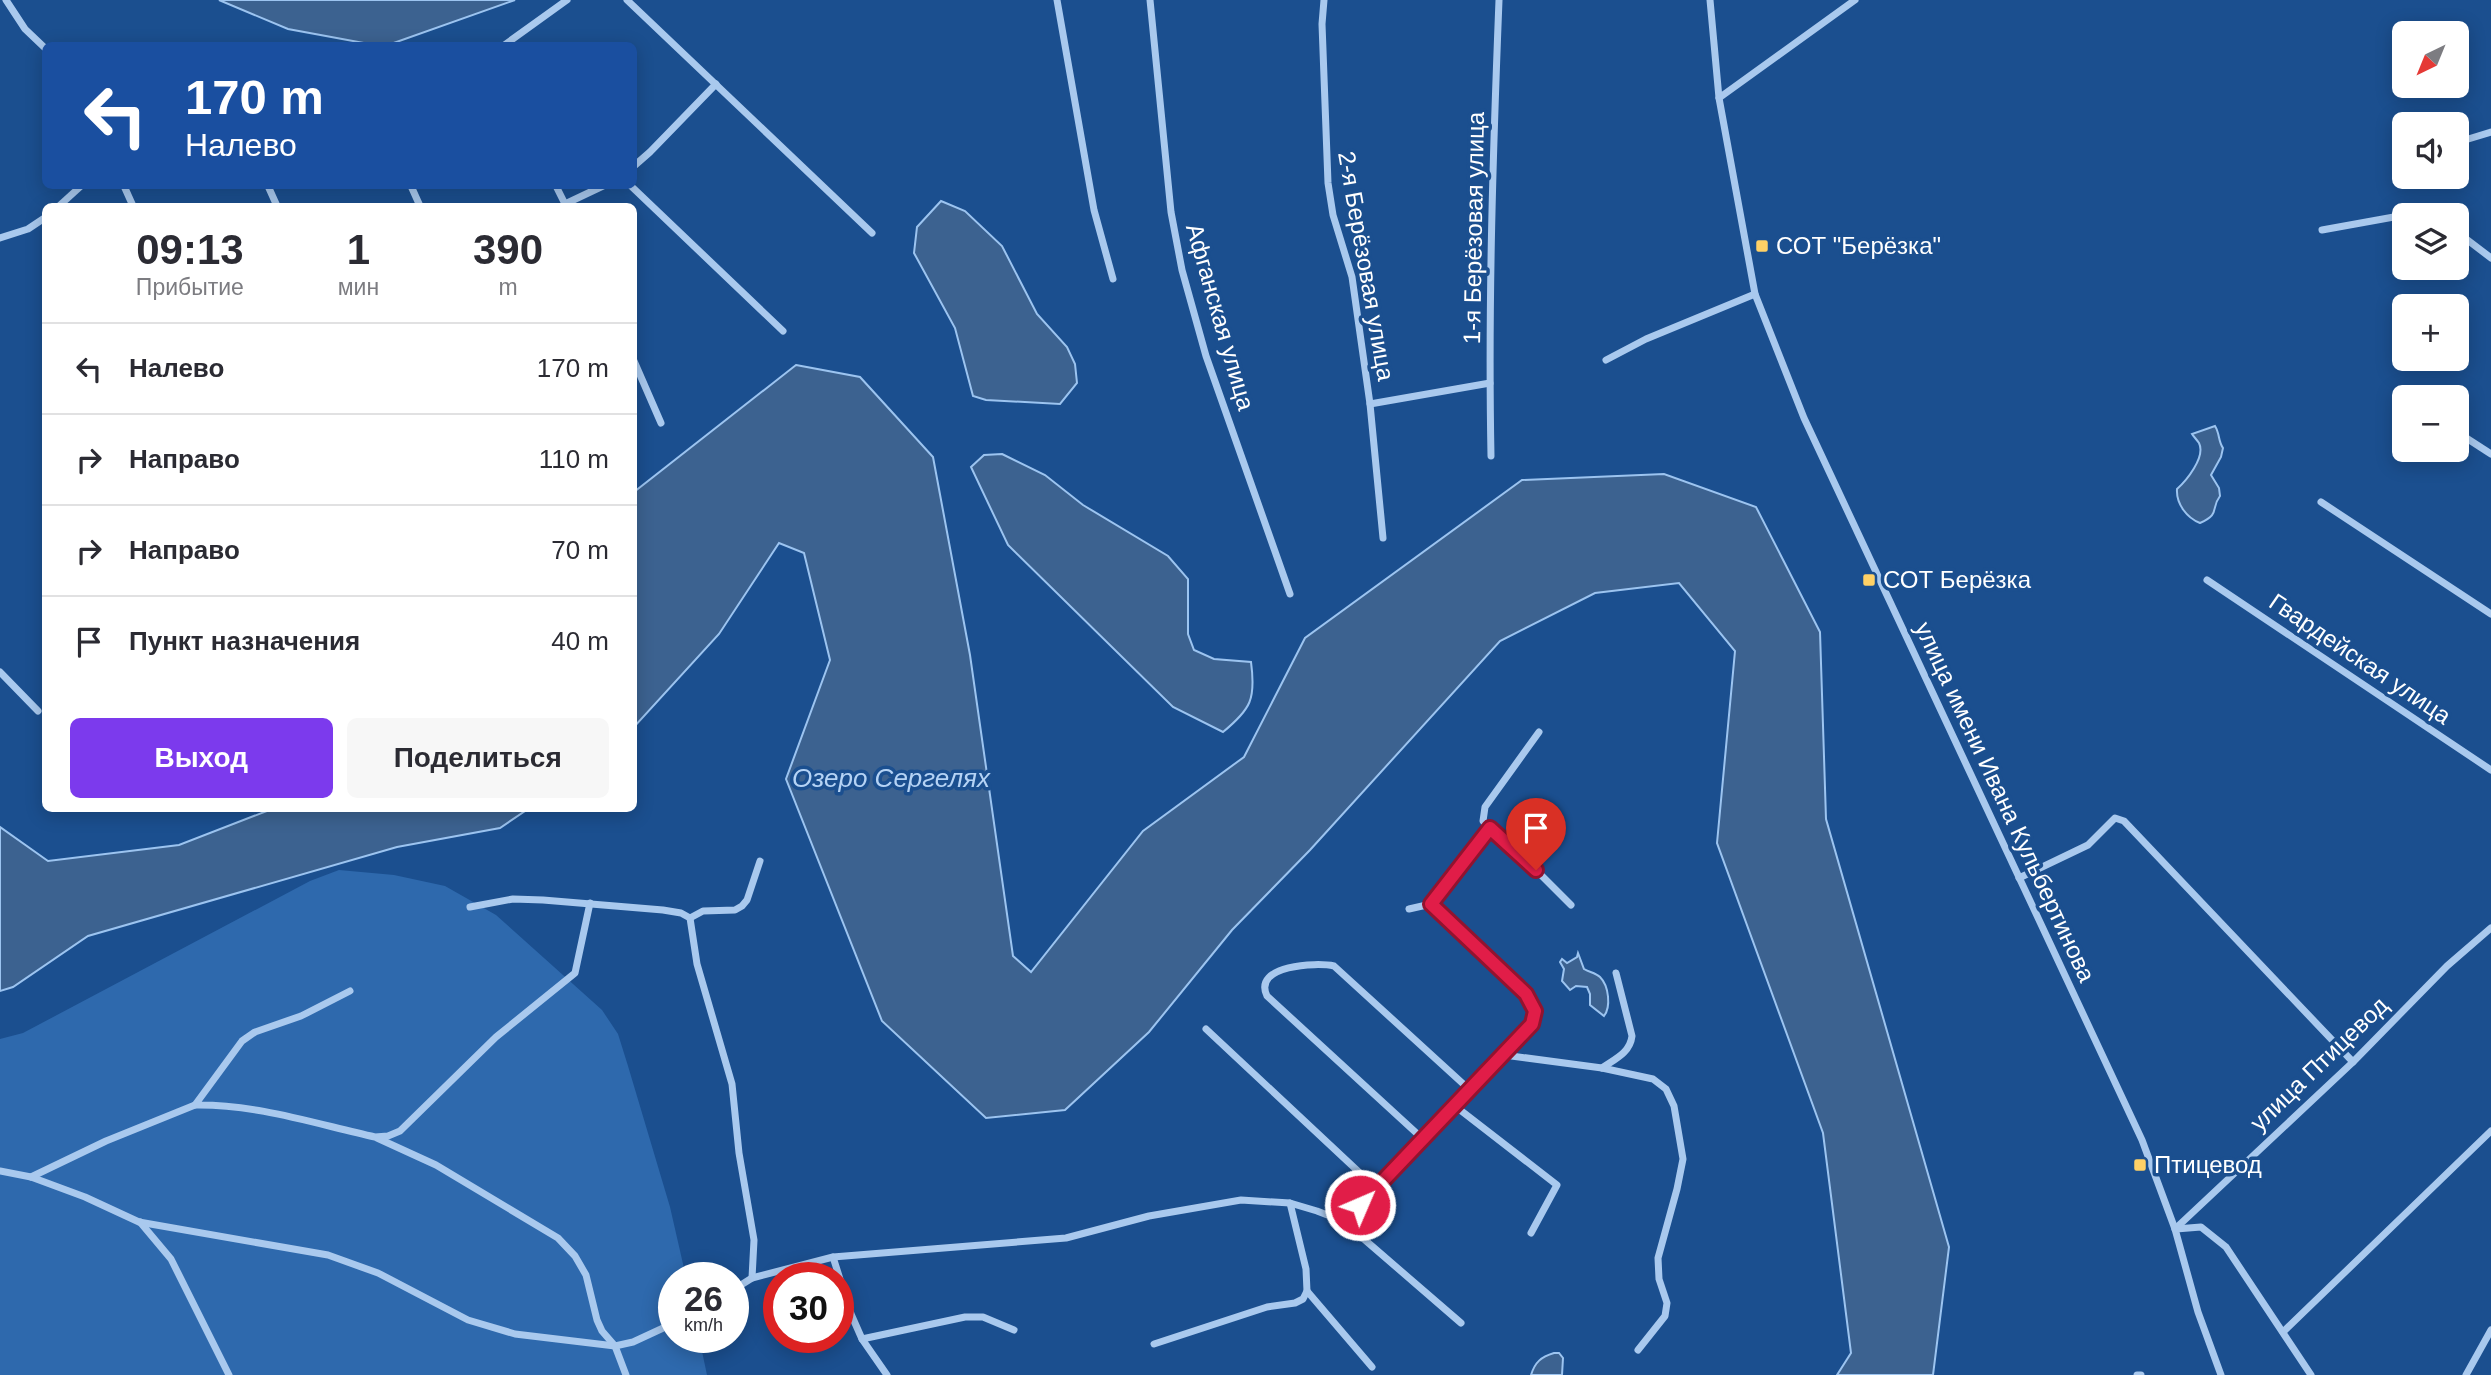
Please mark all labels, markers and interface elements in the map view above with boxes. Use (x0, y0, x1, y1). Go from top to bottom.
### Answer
north arrow (2392, 21, 2469, 98)
map controls (2392, 21, 2469, 462)
icon: left (70, 70, 161, 161)
text: 170 m (185, 70, 324, 124)
street label: 1-я Берёзовая улица (1458, 111, 1489, 344)
button: sound (2392, 112, 2469, 189)
text: Налево (185, 127, 297, 163)
street label: 2-я Берёзовая улица (1333, 149, 1400, 383)
button: layers (2392, 203, 2469, 280)
street label: Афганская улица (1181, 220, 1260, 414)
text: 09:13 (136, 226, 244, 273)
text: 1 (347, 226, 370, 273)
text: 390 (473, 226, 543, 273)
place label: СОТ "Берёзка" (1776, 232, 1941, 259)
marker: СОТ "Берёзка" (1754, 238, 1770, 254)
text: Прибытие (136, 274, 244, 300)
text: мин (338, 274, 379, 300)
text: m (498, 274, 518, 300)
button: + (2392, 294, 2469, 371)
icon: left (70, 350, 108, 388)
text: Налево (129, 353, 224, 383)
text: 170 m (537, 353, 609, 383)
button: − (2392, 385, 2469, 462)
icon: right (70, 441, 108, 479)
text: Направо (129, 444, 240, 474)
text: 110 m (539, 444, 609, 474)
icon: right (70, 532, 108, 570)
text: Направо (129, 535, 240, 565)
text: 70 m (551, 535, 609, 565)
place label: СОТ Берёзка (1883, 566, 2032, 593)
marker: СОТ Берёзка (1861, 572, 1877, 588)
street label: Гвардейская улица (2264, 588, 2457, 730)
street label: улица имени Ивана Кульбертинова (1910, 618, 2101, 987)
icon: arrive (70, 623, 108, 661)
text: Пункт назначения (129, 626, 360, 656)
text: 40 m (551, 626, 609, 656)
button: Выход (70, 718, 333, 798)
button: Поделиться (347, 718, 609, 798)
water label: Озеро Сергелях (792, 763, 991, 793)
pin (1506, 798, 1566, 870)
icon: arrive (1517, 809, 1555, 847)
street label: улица Птицевод (2244, 991, 2393, 1136)
place label: Птицевод (2154, 1151, 2262, 1178)
marker: Птицевод (2132, 1157, 2148, 1173)
position arrow (1323, 1168, 1397, 1242)
speed limit sign: 30 (763, 1262, 854, 1353)
text: 26 (684, 1279, 723, 1318)
text: km/h (684, 1315, 723, 1335)

